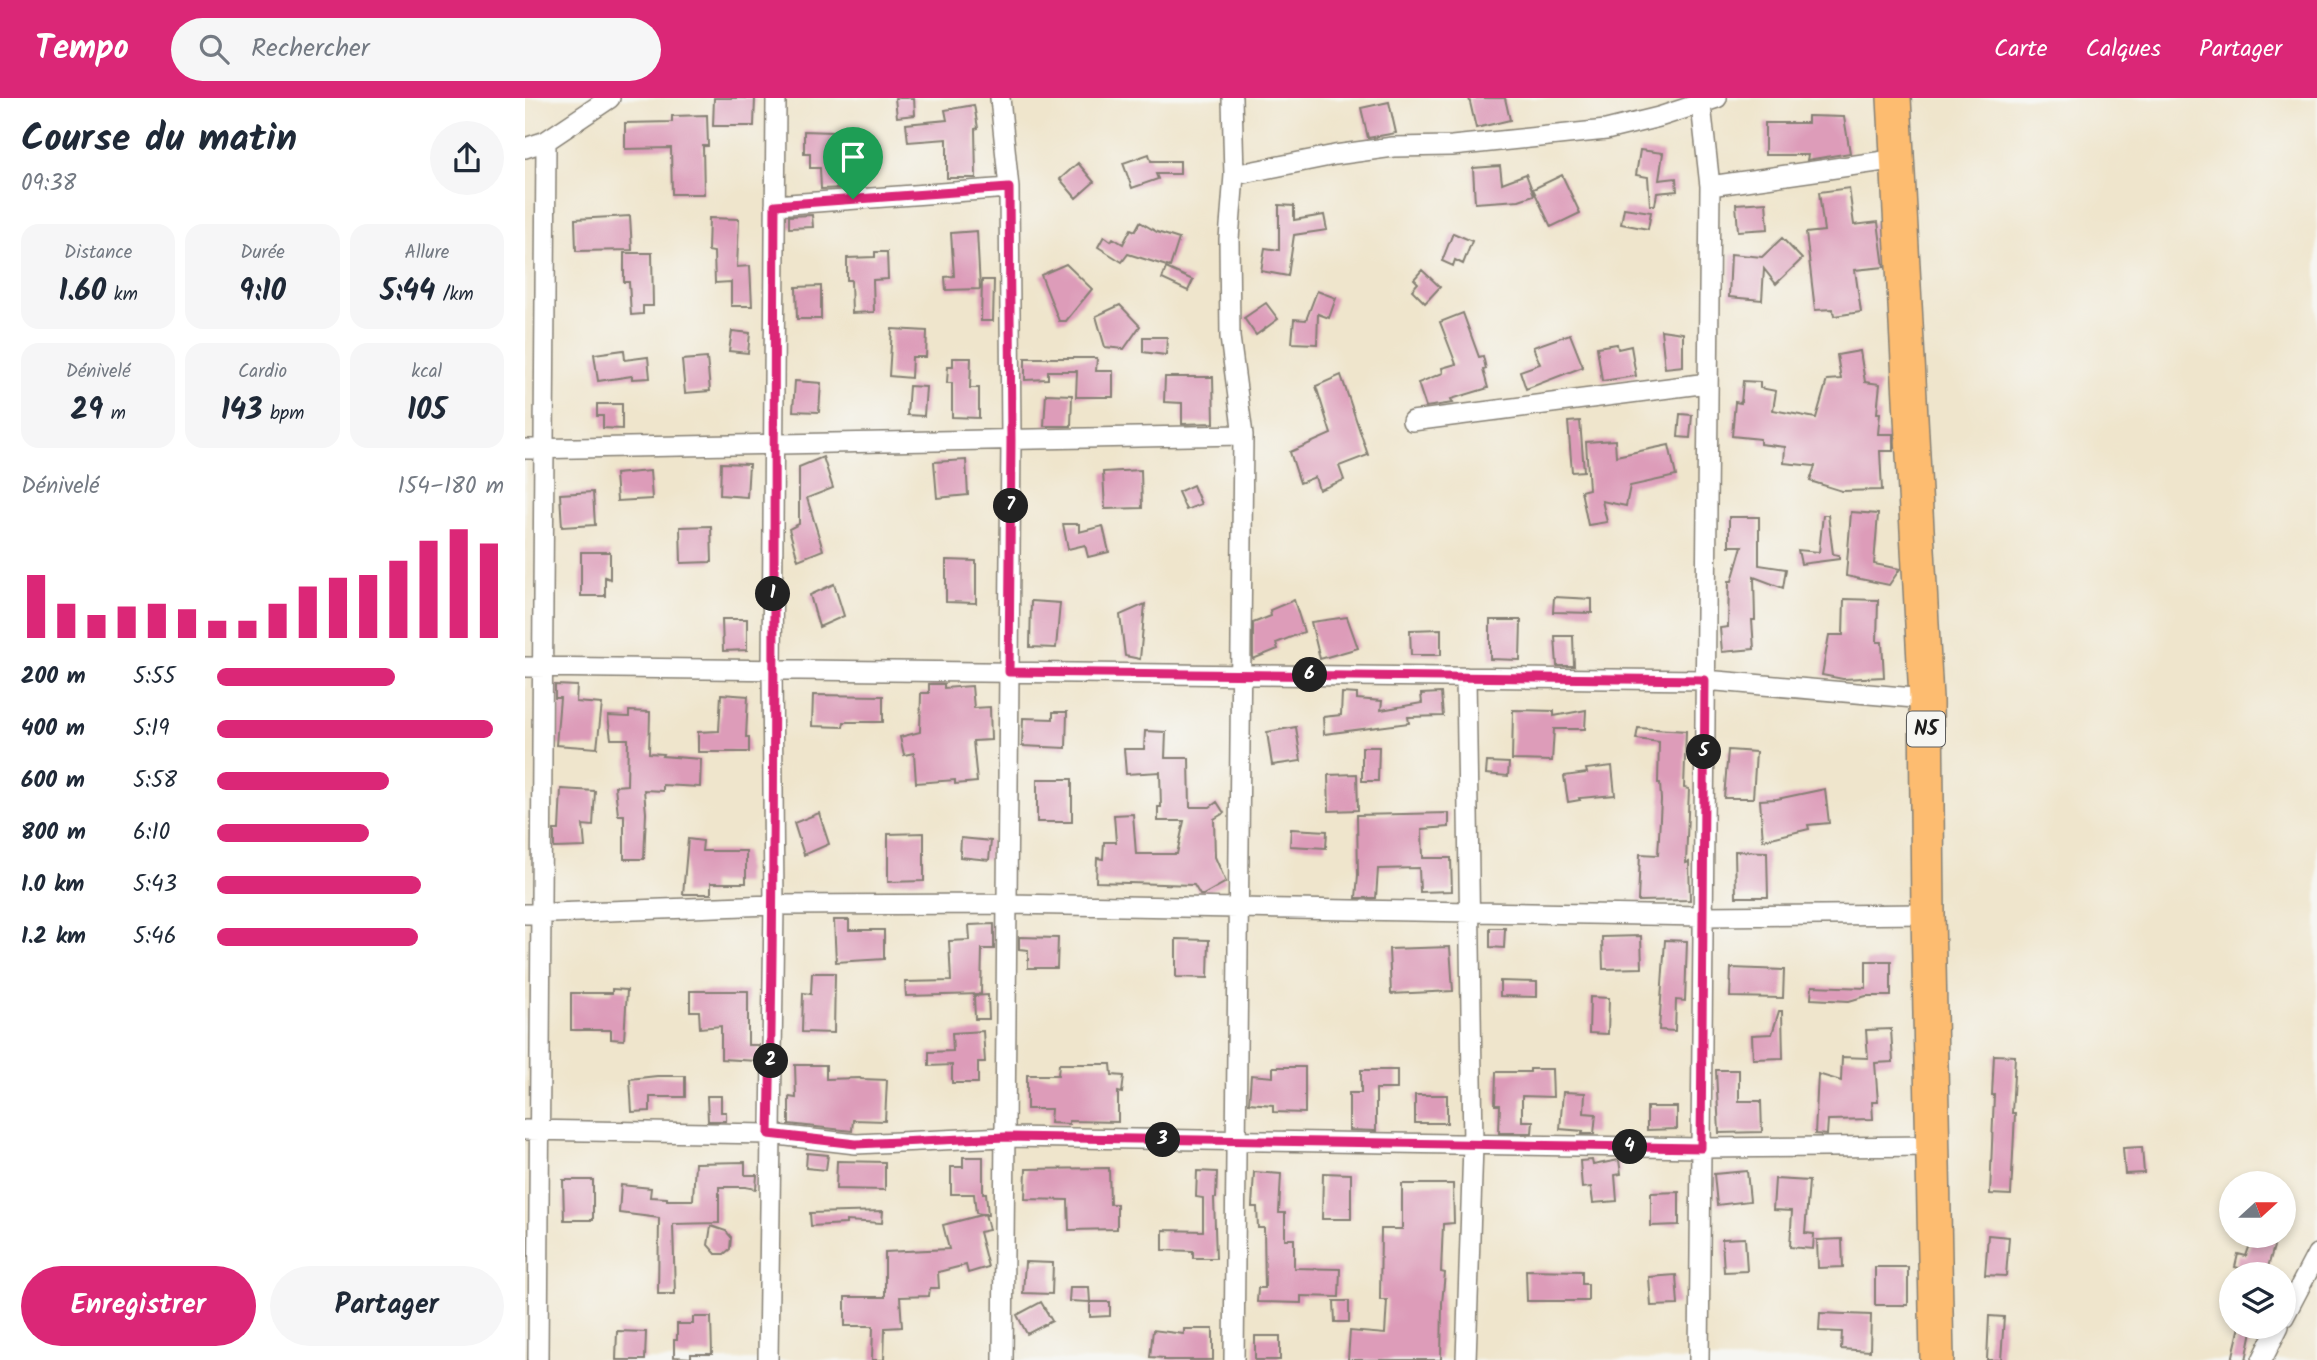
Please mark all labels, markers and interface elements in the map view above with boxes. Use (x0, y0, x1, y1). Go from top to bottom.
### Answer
search box (171, 18, 661, 81)
text: Tempo (35, 23, 129, 76)
text: Rechercher (251, 28, 369, 70)
icon: search (195, 30, 233, 68)
text: Carte (1994, 30, 2048, 69)
text: Calques (2086, 30, 2161, 69)
text: Partager (2199, 30, 2282, 69)
text: Course du matin (21, 110, 297, 170)
button: share (430, 121, 504, 195)
pin (823, 127, 883, 199)
icon: arrive (834, 138, 872, 176)
text: 09:38 (21, 166, 76, 202)
text: Distance (64, 238, 132, 268)
text: Durée (240, 238, 285, 268)
text: Allure (404, 238, 449, 268)
text: 1.60 (58, 268, 106, 316)
text: 9:10 (239, 268, 286, 316)
text: 5:44 (380, 268, 435, 316)
text: km (106, 280, 138, 310)
text: /km (435, 280, 474, 310)
text: Dénivelé (66, 357, 131, 387)
text: Cardio (238, 357, 287, 387)
text: kcal (411, 357, 442, 387)
text: 29 (70, 387, 103, 435)
text: 143 (221, 387, 263, 435)
text: 105 (407, 387, 447, 435)
text: m (103, 399, 126, 429)
text: bpm (263, 399, 304, 429)
text: Dénivelé (21, 469, 99, 505)
text: 154–180 m (398, 469, 504, 505)
pin: 7 (993, 488, 1029, 524)
text: 7 (1006, 490, 1015, 520)
pin: 1 (755, 576, 791, 612)
text: 1 (770, 578, 775, 608)
pin: 6 (1293, 658, 1327, 692)
text: 200 m (21, 659, 86, 695)
text: 5:55 (133, 659, 176, 695)
text: 6 (1304, 659, 1315, 689)
text: 400 m (21, 711, 85, 747)
text: 5:19 (133, 711, 169, 747)
road number: N5 (1907, 712, 1945, 746)
pin: 5 (1687, 734, 1721, 770)
text: 5 (1699, 736, 1708, 766)
text: 600 m (21, 763, 85, 799)
text: 5:58 (133, 763, 177, 799)
text: 800 m (21, 815, 86, 851)
text: 6:10 (133, 815, 170, 851)
text: 1.0 km (21, 867, 84, 903)
text: 5:43 (133, 867, 177, 903)
text: 1.2 km (21, 919, 86, 955)
text: 5:46 (133, 919, 176, 955)
pin: 2 (754, 1044, 789, 1079)
text: 2 (765, 1045, 776, 1075)
pin: 3 (1145, 1122, 1181, 1158)
text: 3 (1157, 1124, 1168, 1154)
pin: 4 (1613, 1130, 1647, 1164)
text: 4 (1624, 1131, 1635, 1161)
north arrow (2219, 1171, 2296, 1248)
map controls (2219, 1171, 2296, 1339)
button: layers (2219, 1262, 2296, 1339)
button: Enregistrer (21, 1266, 256, 1346)
button: Partager (270, 1266, 504, 1346)

